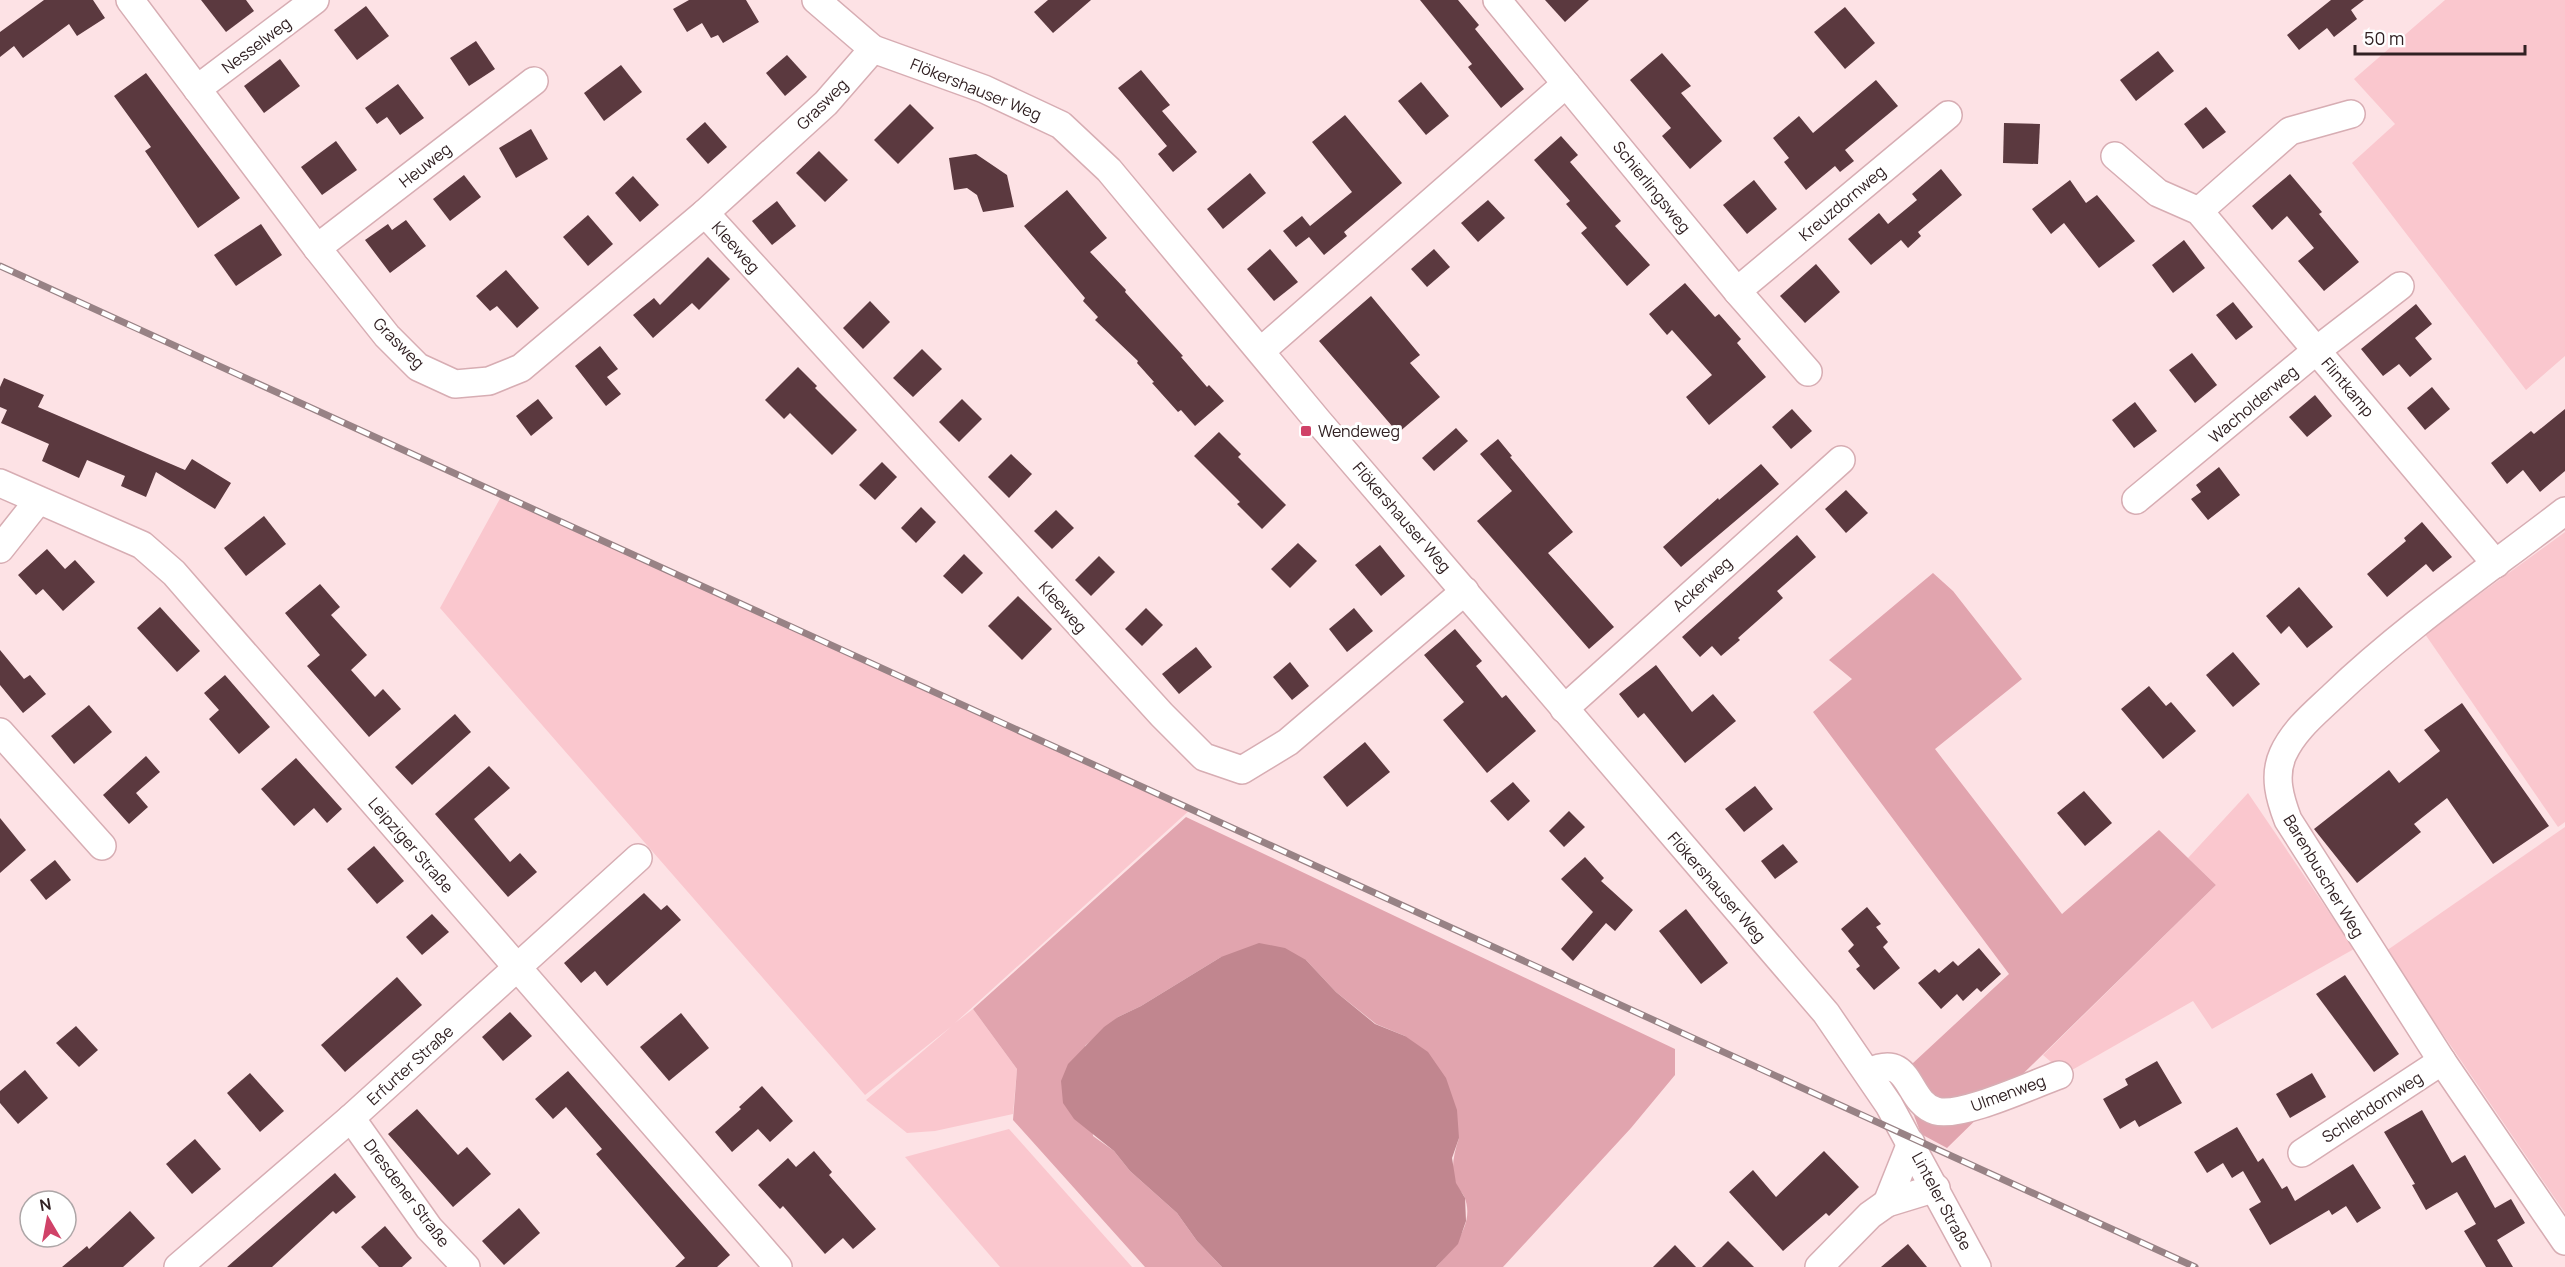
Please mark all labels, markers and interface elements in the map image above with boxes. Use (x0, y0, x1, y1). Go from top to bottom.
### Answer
street label: Nesselweg (217, 12, 295, 78)
scale bar (2355, 18, 2524, 56)
text: 50 m (2364, 26, 2404, 50)
street label: Flökershauser Weg (907, 53, 1045, 125)
street label: Grasweg (791, 73, 853, 135)
street label: Schierlingsweg (1608, 136, 1696, 238)
street label: Heuweg (394, 138, 456, 192)
street label: Kreuzdornweg (1794, 160, 1890, 246)
street label: Kleeweg (707, 216, 765, 278)
street label: Grasweg (368, 312, 430, 374)
street label: Flintkamp (2317, 353, 2379, 421)
street label: Wacholderweg (2204, 360, 2302, 448)
place label: Wendeweg (1318, 420, 1400, 442)
marker: Wendeweg (1299, 424, 1313, 438)
street label: Flökershauser Weg (1348, 457, 1456, 577)
street label: Ackerweg (1668, 552, 1736, 616)
street label: Kleeweg (1034, 576, 1092, 638)
street label: Leipziger Straße (363, 793, 459, 897)
street label: Barenbuscher Weg (2279, 810, 2369, 942)
street label: Flökershauser Weg (1663, 827, 1771, 947)
street label: Erfurter Straße (362, 1020, 458, 1110)
street label: Schlehdornweg (2317, 1066, 2427, 1148)
street label: Ulmenweg (1968, 1069, 2048, 1117)
street label: Dresdener Straße (359, 1134, 455, 1252)
street label: Linteler Straße (1907, 1148, 1977, 1254)
north arrow (18, 1189, 78, 1249)
text: N (38, 1192, 53, 1216)

